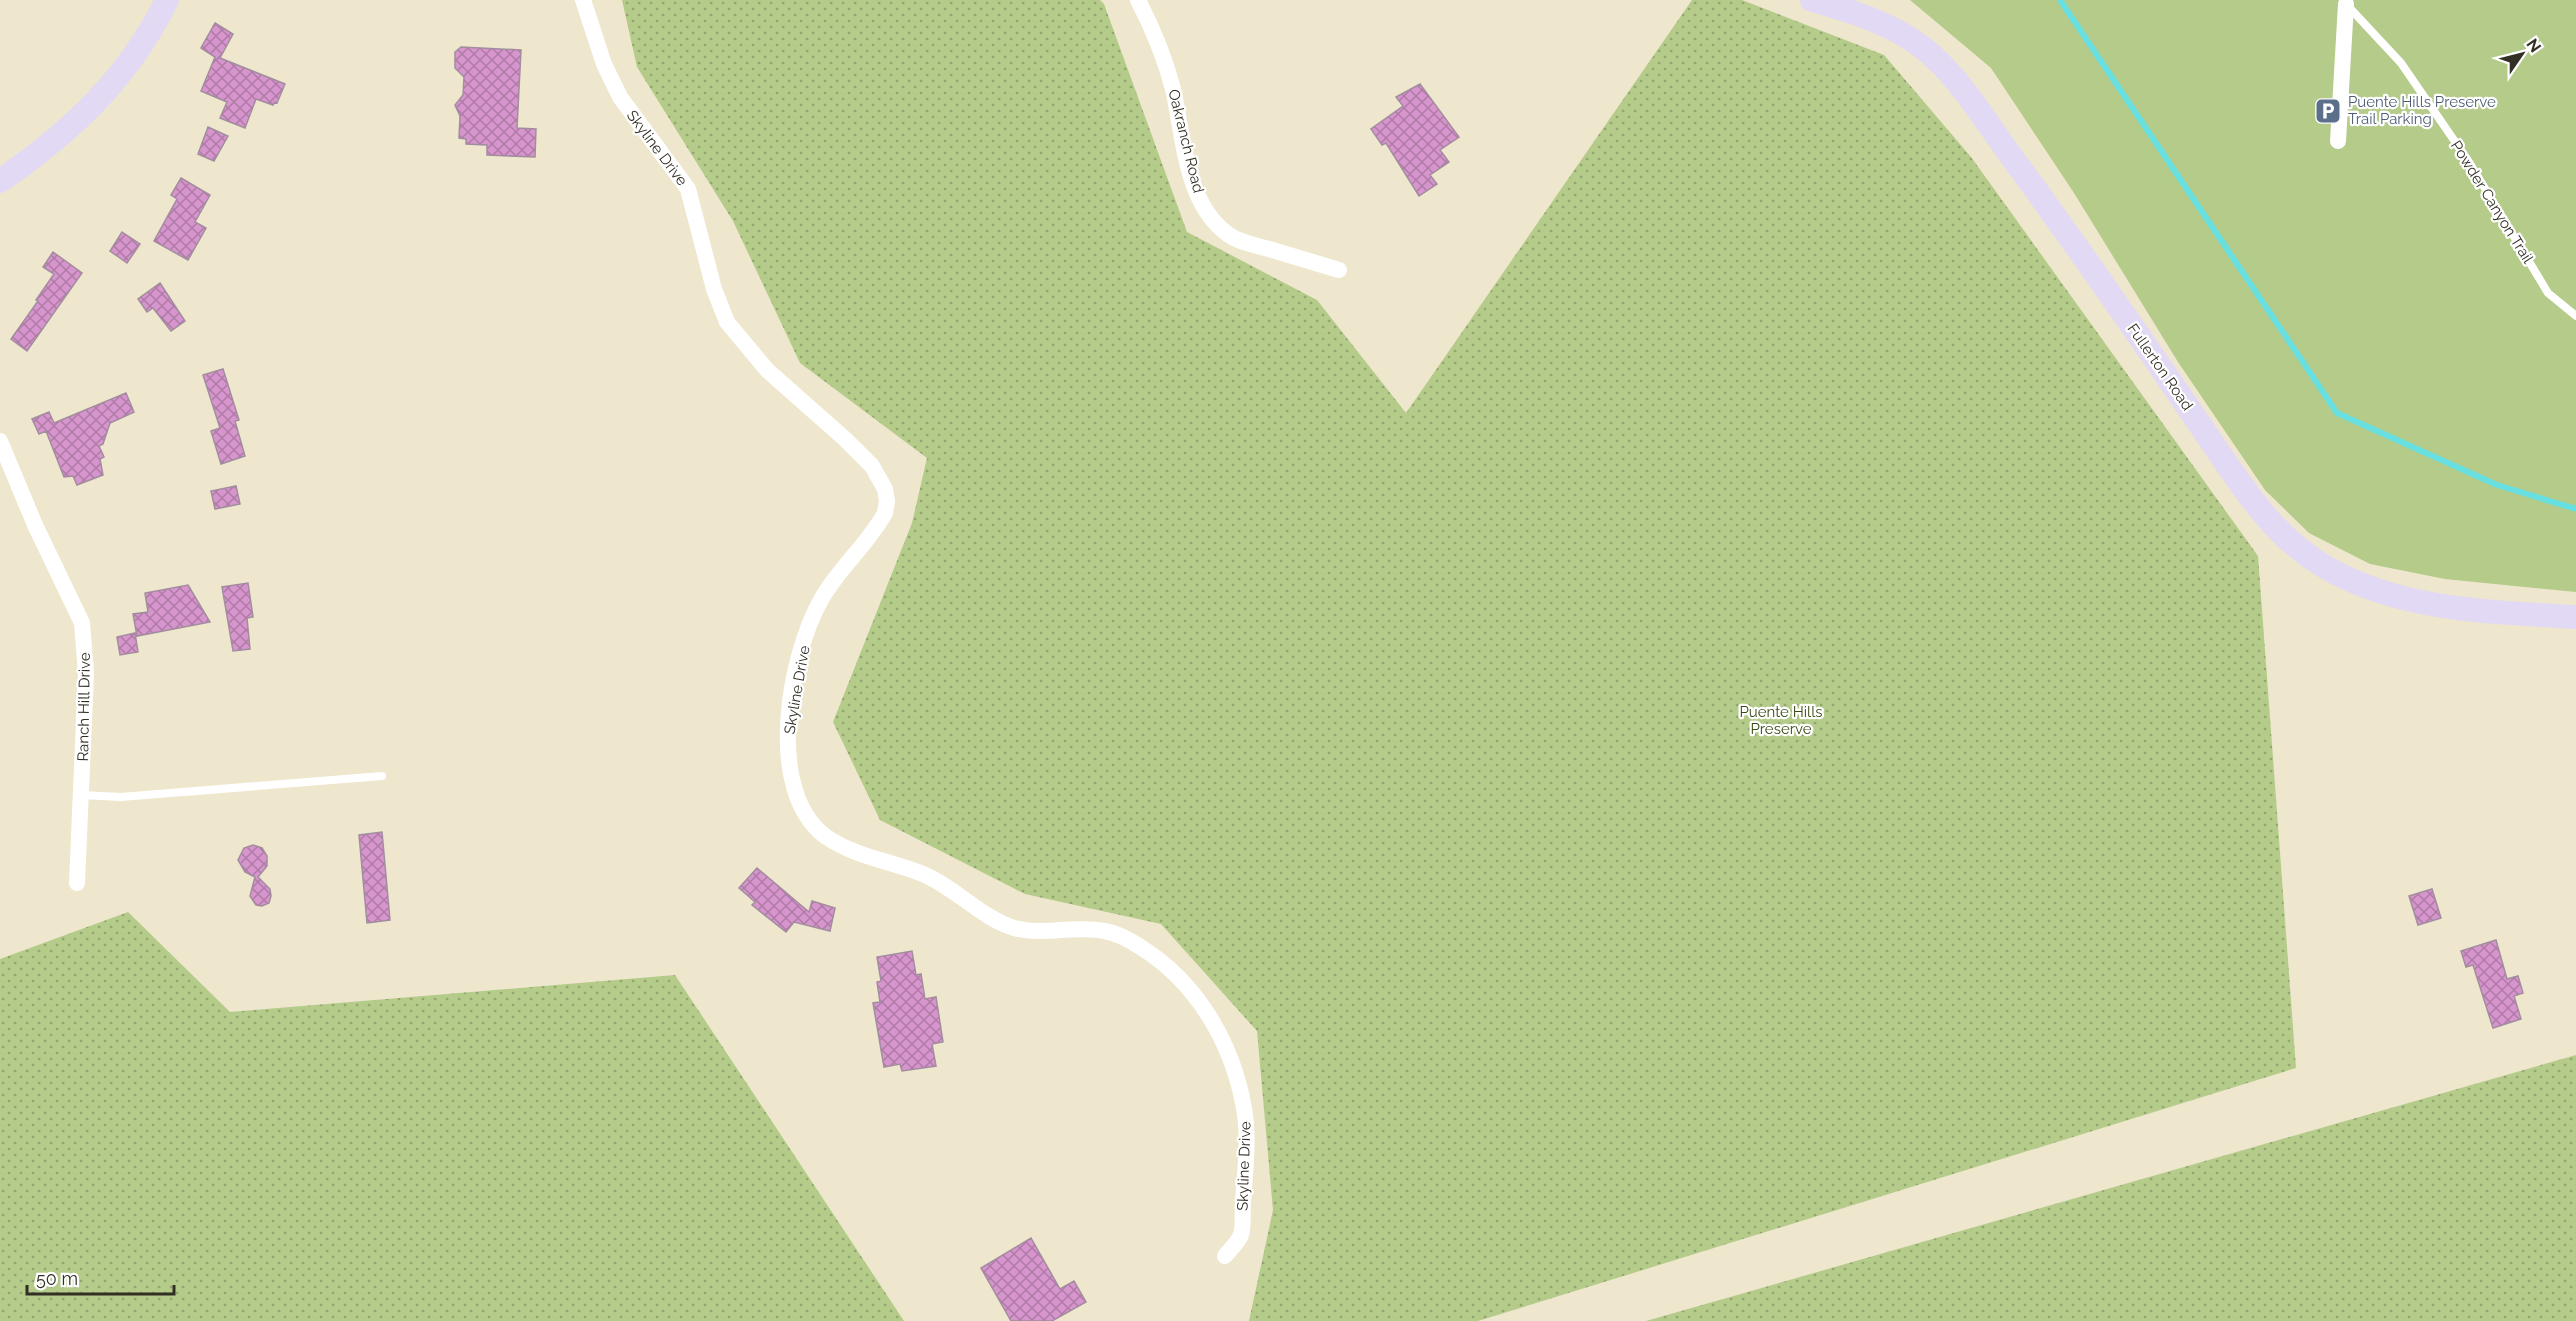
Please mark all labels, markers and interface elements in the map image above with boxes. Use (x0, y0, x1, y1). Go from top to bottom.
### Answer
north arrow (2492, 24, 2552, 84)
text: N (2523, 35, 2545, 56)
street label: Oakranch Road (1164, 87, 1208, 195)
place label: Puente Hills Preserve Trail Parking (2348, 93, 2496, 128)
parking icon: Puente Hills Preserve Trail Parking (2313, 96, 2343, 126)
street label: Skyline Drive (623, 107, 691, 189)
street label: Powder Canyon Trail (2447, 137, 2538, 267)
street label: Fullerton Road (2123, 320, 2197, 414)
street label: Skyline Drive (780, 644, 814, 736)
street label: Ranch Hill Drive (74, 652, 94, 762)
park label: Puente Hills Preserve (1740, 703, 1822, 738)
street label: Skyline Drive (1233, 1121, 1255, 1211)
scale bar (27, 1258, 174, 1296)
text: 50 m (36, 1268, 78, 1289)

